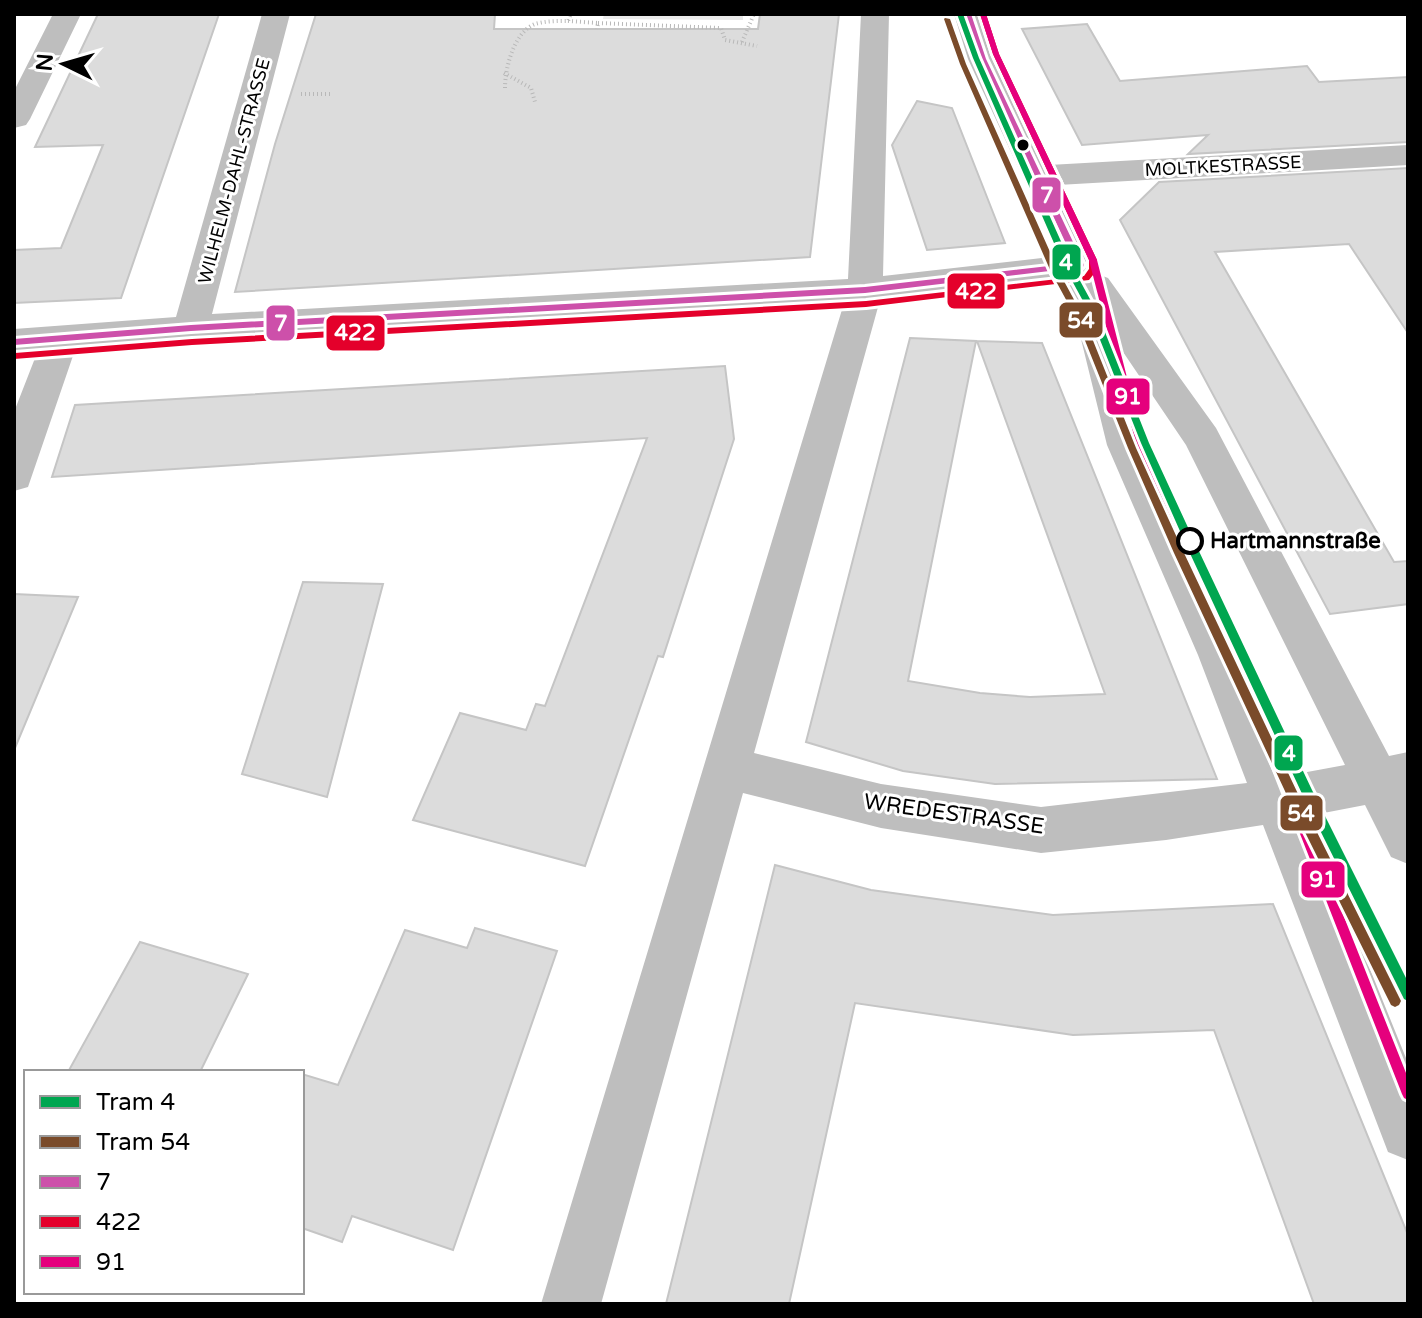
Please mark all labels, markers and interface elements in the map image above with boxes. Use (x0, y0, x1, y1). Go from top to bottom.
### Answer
north arrow (24, 24, 104, 104)
text: N (31, 52, 59, 72)
street label: WILHELM-DAHL-STRASSE (193, 56, 275, 286)
unlabelled marker (1015, 137, 1031, 153)
street label: MOLTKESTRASSE (1144, 151, 1302, 181)
line badge: 7 (1031, 176, 1062, 214)
text: 7 (1040, 183, 1054, 209)
line badge: 4 (1051, 243, 1082, 281)
text: 4 (1059, 250, 1073, 276)
line badge: 422 (946, 272, 1006, 310)
text: 422 (955, 279, 997, 305)
line badge: 54 (1058, 301, 1104, 339)
line badge: 7 (265, 304, 296, 342)
text: 54 (1067, 308, 1095, 334)
text: 7 (274, 311, 288, 337)
line badge: 422 (325, 314, 386, 352)
text: 422 (334, 320, 376, 346)
line badge: 91 (1105, 377, 1151, 416)
text: 91 (1114, 384, 1142, 410)
marker: Hartmannstraße (1177, 528, 1203, 554)
place label: Hartmannstraße (1210, 528, 1381, 554)
line badge: 4 (1273, 734, 1304, 772)
text: 4 (1282, 741, 1296, 767)
street label: WREDESTRASSE (862, 788, 1046, 840)
line badge: 54 (1279, 794, 1324, 832)
text: 54 (1287, 801, 1315, 827)
line badge: 91 (1300, 860, 1346, 899)
text: 91 (1309, 867, 1337, 893)
legend (24, 1070, 304, 1294)
text: Tram 4 (96, 1088, 175, 1117)
text: Tram 54 (96, 1128, 190, 1157)
text: 7 (96, 1168, 111, 1197)
text: 422 (96, 1208, 141, 1237)
text: 91 (96, 1248, 126, 1277)

